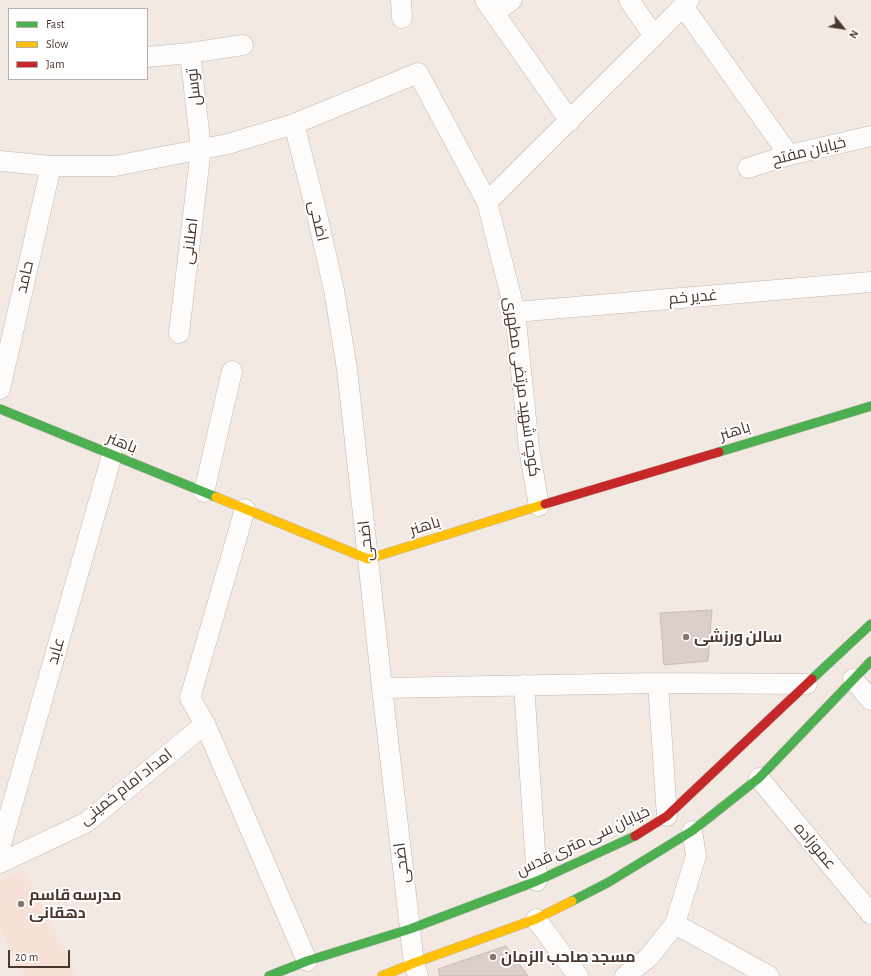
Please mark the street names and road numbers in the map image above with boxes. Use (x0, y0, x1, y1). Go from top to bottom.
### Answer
street label: توسل (182, 67, 206, 107)
street label: خیابان مفتح (770, 133, 848, 169)
street label: اضحی (304, 199, 332, 243)
street label: اصلانی (178, 217, 202, 265)
street label: حامد (12, 259, 38, 295)
street label: غدیر خم (668, 285, 718, 309)
street label: کوچه شهید مرتضی مطهری (500, 296, 544, 478)
street label: باهنر (717, 417, 753, 445)
street label: باهنر (104, 428, 140, 458)
street label: باهنر (407, 512, 443, 540)
street label: اضحی (354, 520, 378, 562)
street label: عابد (43, 635, 69, 667)
street label: امداد امام خمینی (76, 745, 176, 829)
street label: خیابان سی متری قدس (513, 802, 653, 880)
street label: عموزاده (790, 819, 840, 873)
street label: اضحی (390, 841, 414, 885)

